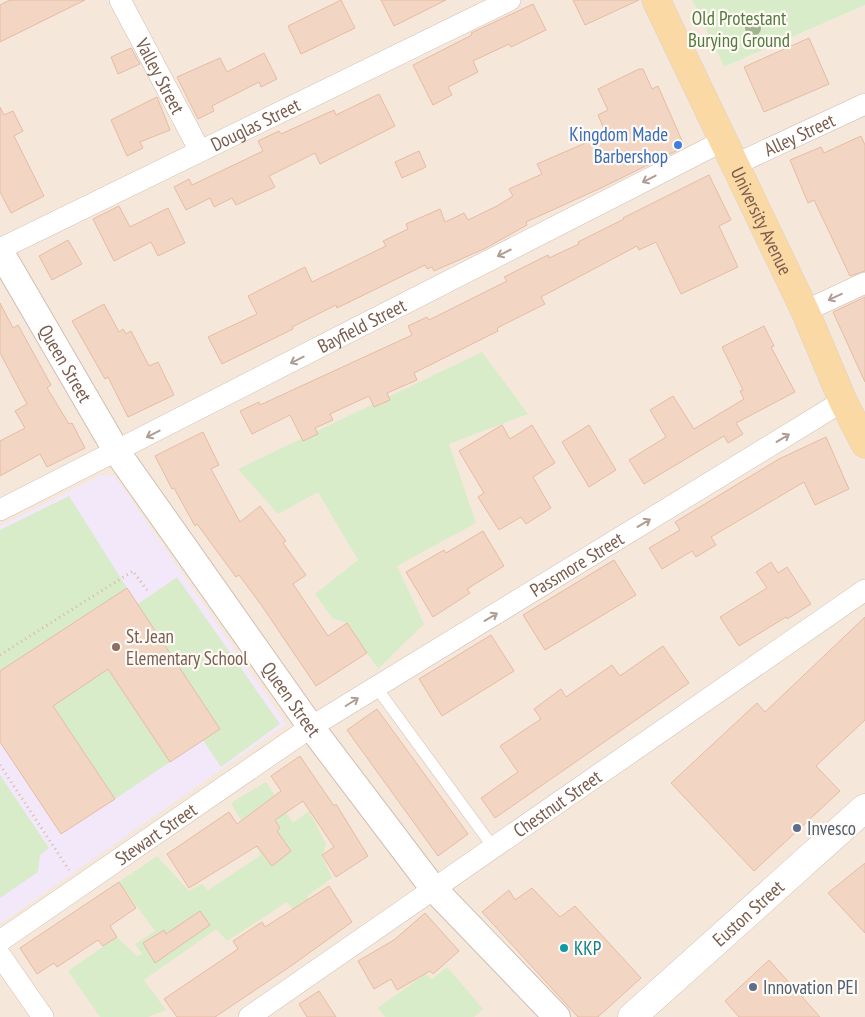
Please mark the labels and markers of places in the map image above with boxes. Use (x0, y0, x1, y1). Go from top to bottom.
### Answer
place label: Kingdom Made Barbershop (569, 122, 668, 168)
marker: Kingdom Made Barbershop (672, 139, 684, 151)
place label: St. Jean Elementary School (126, 624, 248, 670)
marker: St. Jean Elementary School (110, 641, 122, 653)
place label: Invesco (807, 816, 856, 840)
marker: Invesco (791, 822, 803, 834)
place label: KKP (574, 936, 602, 960)
marker: KKP (558, 942, 570, 954)
place label: Innovation PEI (763, 975, 858, 999)
marker: Innovation PEI (747, 981, 759, 993)

